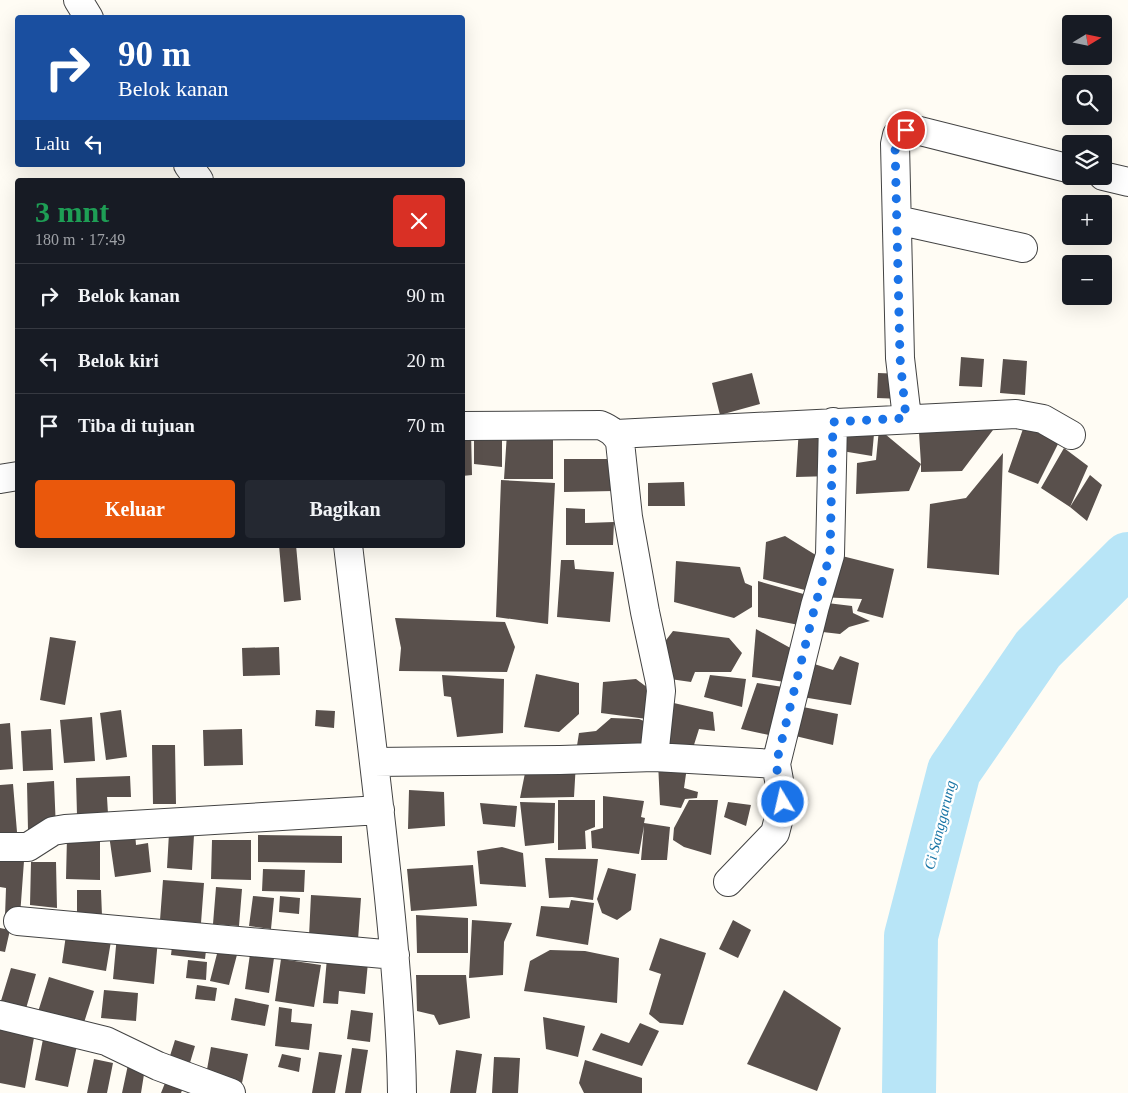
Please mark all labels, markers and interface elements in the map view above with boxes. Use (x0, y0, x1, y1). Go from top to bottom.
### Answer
north arrow (1062, 15, 1112, 65)
map controls (1062, 15, 1112, 305)
icon: right (35, 35, 100, 100)
text: 90 m (118, 35, 191, 74)
button: search (1062, 75, 1112, 125)
text: Belok kanan (118, 76, 229, 101)
pin (885, 109, 927, 151)
icon: arrive (892, 116, 920, 144)
icon: left (80, 130, 108, 158)
text: Lalu (35, 133, 70, 154)
button: layers (1062, 135, 1112, 185)
text: 3 mnt (35, 195, 109, 228)
button: close (393, 195, 445, 247)
button: + (1062, 195, 1112, 245)
text: 180 m · 17:49 (35, 231, 125, 248)
button: − (1062, 255, 1112, 305)
icon: right (35, 282, 63, 310)
text: Belok kanan (78, 285, 180, 306)
text: 90 m (406, 285, 445, 306)
icon: left (35, 347, 63, 375)
text: Belok kiri (78, 350, 159, 371)
text: 20 m (406, 350, 445, 371)
icon: arrive (35, 412, 63, 440)
text: Tiba di tujuan (78, 415, 195, 436)
text: 70 m (406, 415, 445, 436)
button: Keluar (35, 480, 235, 538)
button: Bagikan (245, 480, 445, 538)
position arrow (756, 775, 808, 827)
water label: Ci Sanggarung (921, 778, 959, 871)

